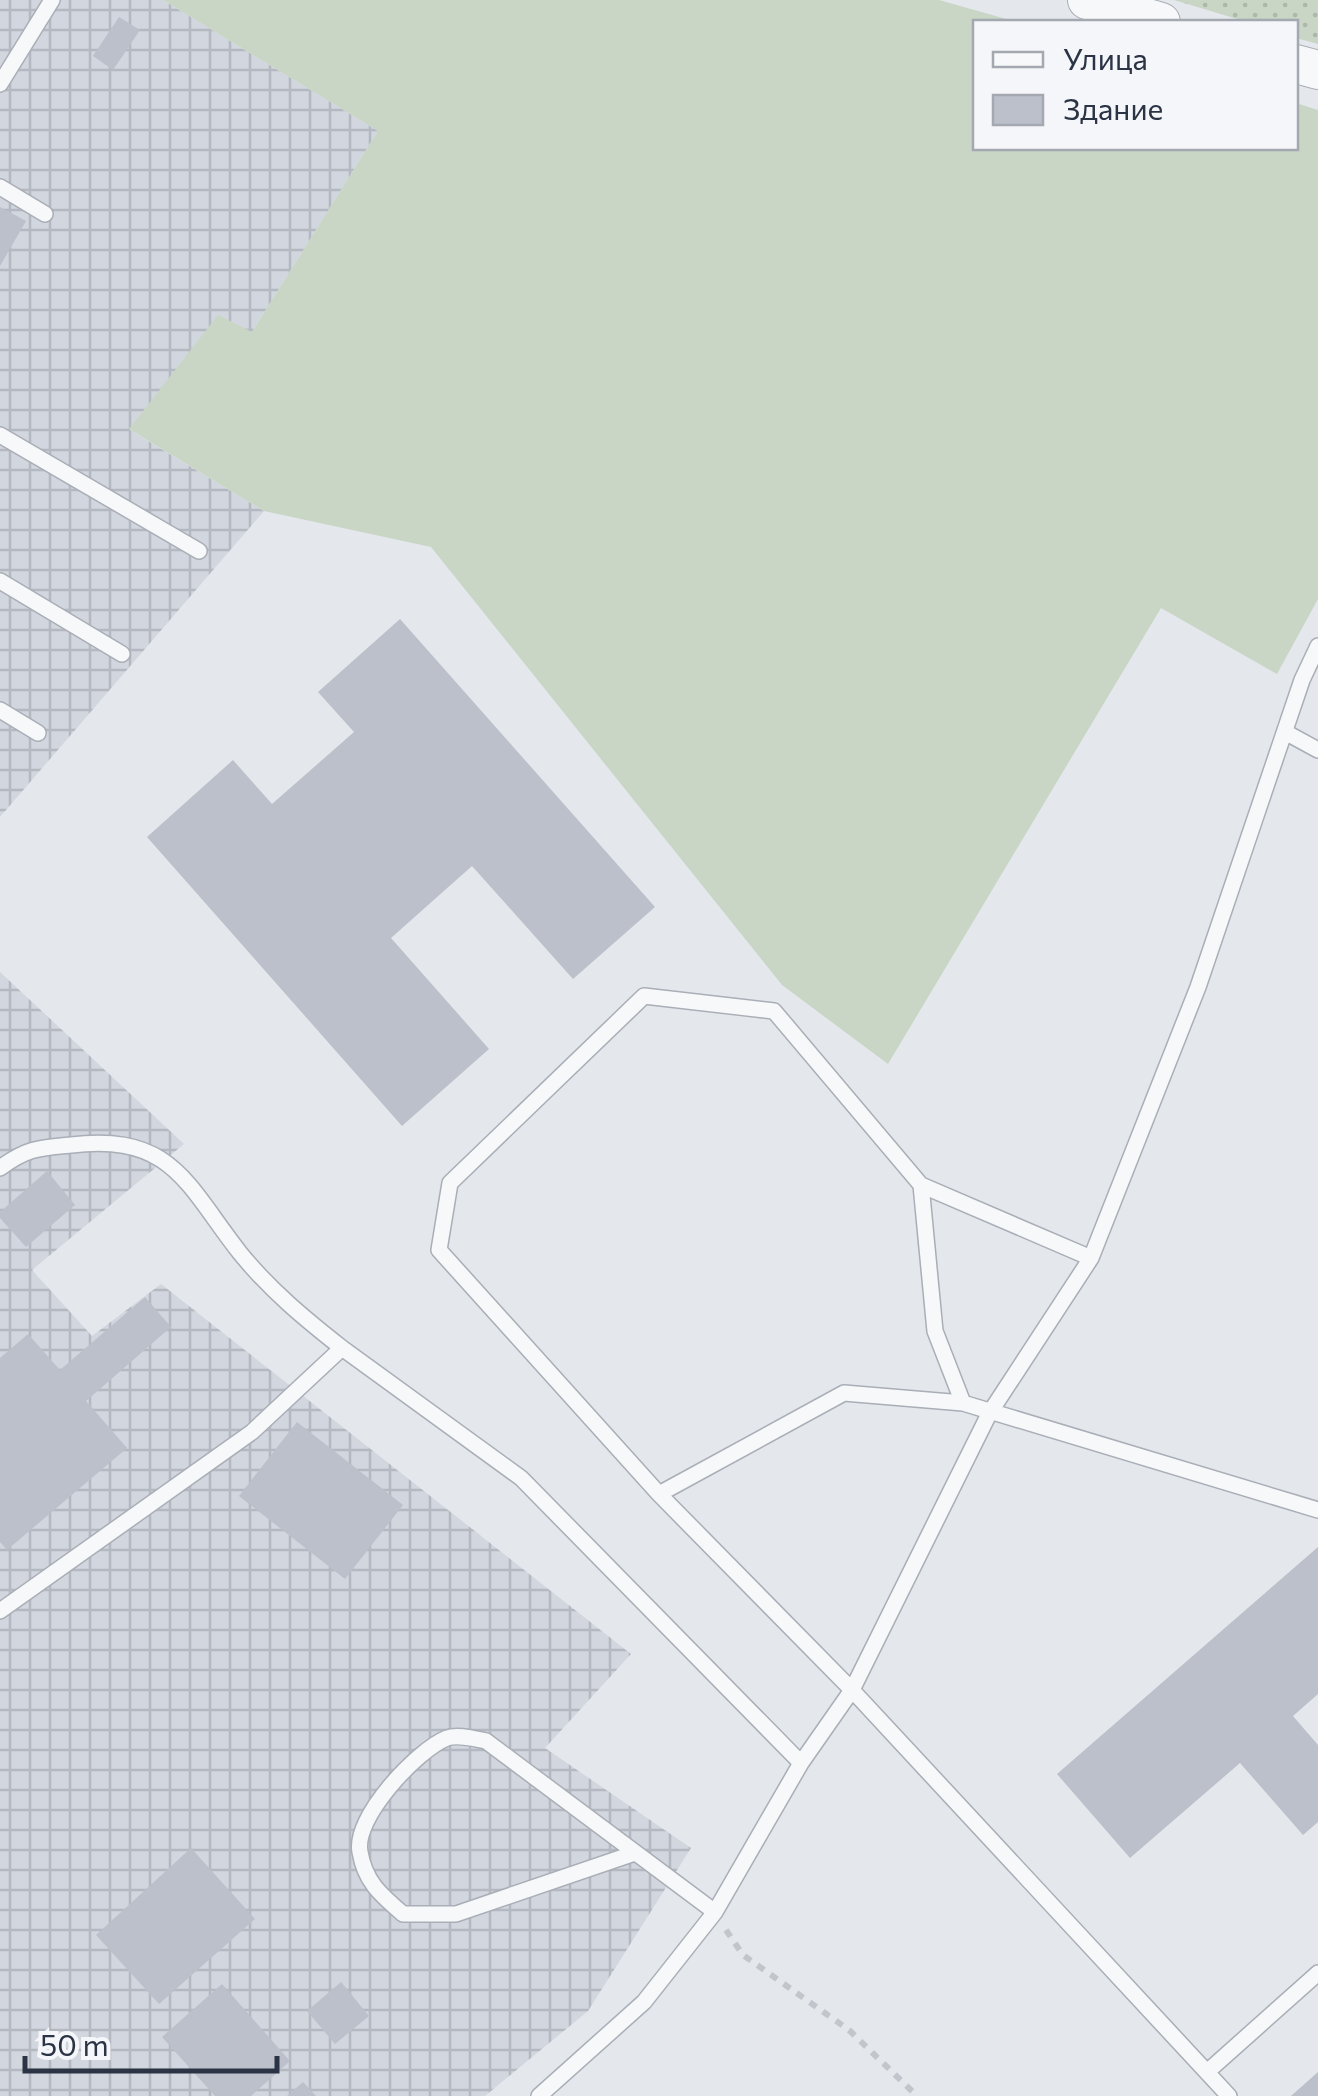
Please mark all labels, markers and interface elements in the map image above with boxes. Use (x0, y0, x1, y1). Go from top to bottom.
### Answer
legend (973, 20, 1298, 150)
text: Улица (1063, 39, 1148, 76)
text: Здание (1063, 89, 1163, 126)
scale bar (25, 2011, 278, 2073)
text: 50 m (40, 2025, 109, 2062)

